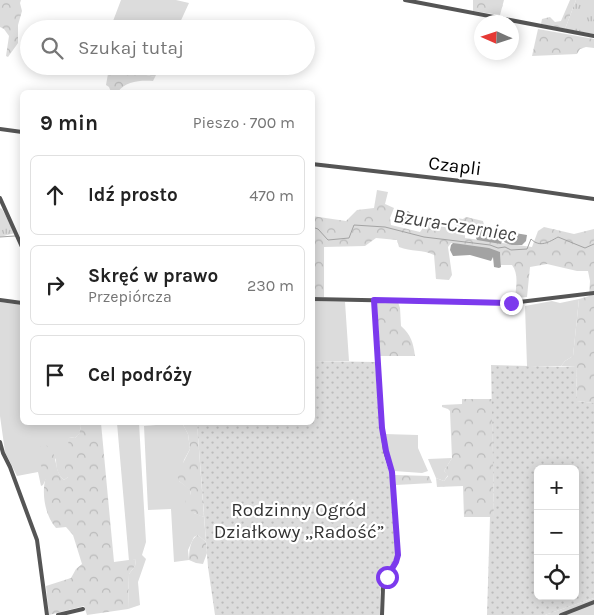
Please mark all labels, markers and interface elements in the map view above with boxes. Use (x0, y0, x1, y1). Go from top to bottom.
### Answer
north arrow (474, 15, 519, 60)
search box (20, 20, 315, 75)
icon: search (38, 34, 66, 62)
text: Szukaj tutaj (78, 37, 184, 59)
text: 9 min (40, 111, 98, 135)
text: Pieszo · 700 m (193, 113, 295, 132)
street label: Czapli (427, 152, 483, 180)
icon: ahead (41, 181, 69, 209)
text: Idź prosto (88, 184, 178, 206)
text: 470 m (249, 186, 294, 205)
water label: Bzura-Czerniec (392, 204, 518, 246)
text: Skręć w prawo (88, 265, 218, 287)
icon: right (41, 271, 69, 299)
text: 230 m (247, 276, 294, 295)
text: Przepiórcza (88, 287, 172, 306)
route end (500, 292, 523, 315)
icon: arrive (41, 361, 69, 389)
text: Cel podróży (88, 364, 192, 386)
map controls (534, 465, 579, 600)
button: + (534, 465, 579, 510)
park label: Rodzinny Ogród Działkowy „Radość” (214, 499, 384, 543)
button: − (534, 510, 579, 555)
button: locate (534, 555, 579, 600)
route start (376, 566, 399, 589)

